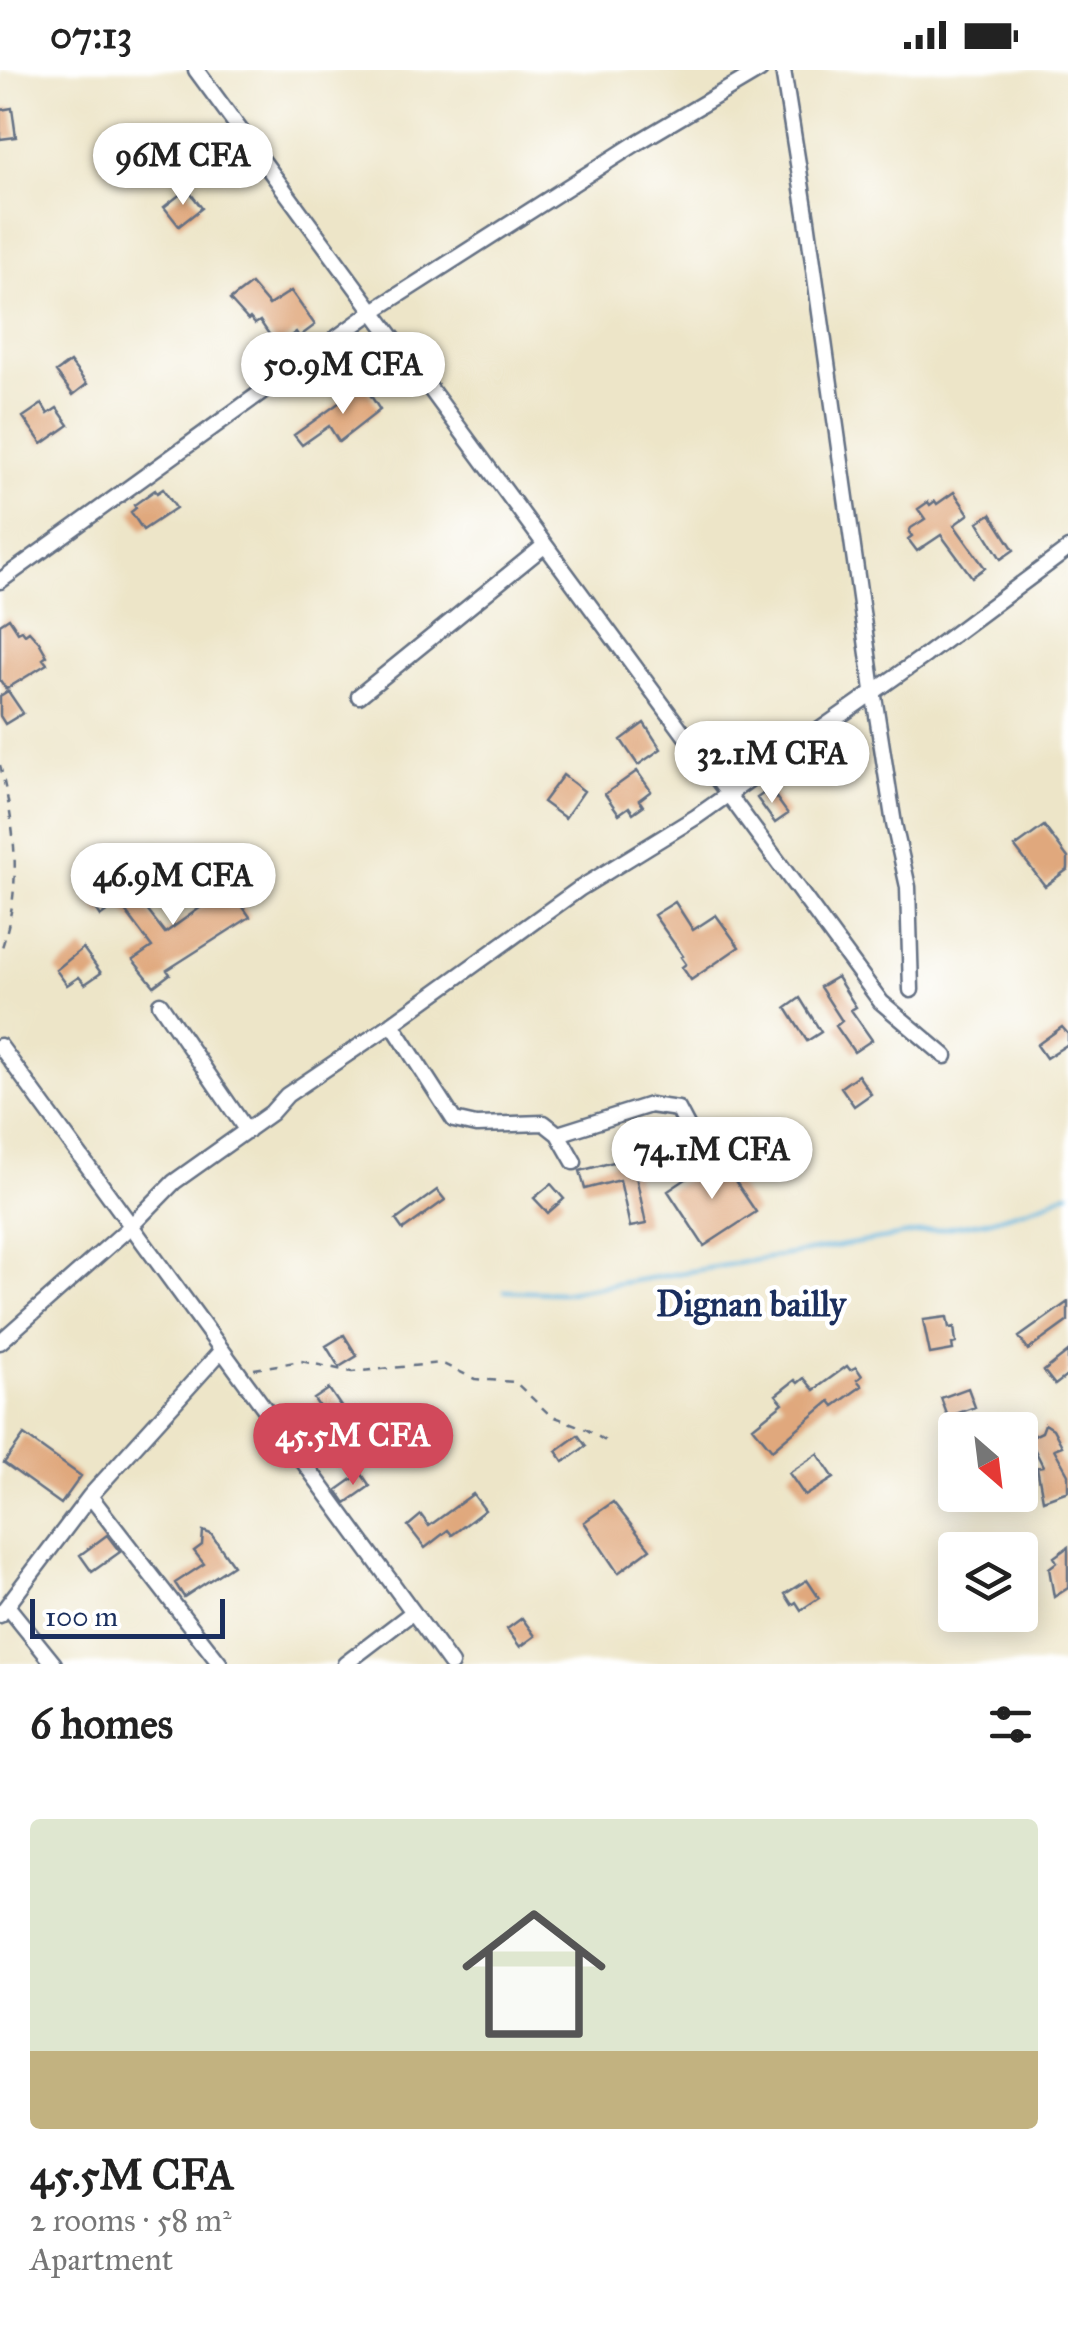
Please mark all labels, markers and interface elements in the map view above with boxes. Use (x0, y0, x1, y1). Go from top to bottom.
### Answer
text: 07:13 (50, 12, 132, 58)
pin: 96M CFA (91, 123, 275, 208)
text: 96M CFA (115, 136, 251, 175)
pin: 50.9M CFA (229, 332, 457, 417)
text: 50.9M CFA (263, 345, 423, 384)
pin: 32.1M CFA (658, 721, 886, 806)
text: 32.1M CFA (696, 734, 848, 773)
pin: 46.9M CFA (59, 843, 287, 928)
text: 46.9M CFA (93, 856, 253, 895)
pin: 74.1M CFA (598, 1117, 826, 1202)
text: 74.1M CFA (634, 1130, 790, 1169)
district label: Dignan bailly (656, 1283, 848, 1326)
pin: 45.5M CFA (239, 1403, 467, 1488)
north arrow (938, 1412, 1038, 1512)
map controls (938, 1412, 1038, 1632)
text: 45.5M CFA (275, 1416, 431, 1455)
button: layers (938, 1532, 1038, 1632)
scale bar (30, 1594, 225, 1638)
text: 100 m (45, 1599, 118, 1634)
icon: filters (983, 1697, 1038, 1752)
text: 6 homes (30, 1698, 173, 1750)
icon: home (444, 1884, 624, 2064)
text: 45.5M CFA (30, 2149, 234, 2201)
text: 2 rooms · 58 m² (30, 2201, 231, 2240)
text: Apartment (30, 2240, 173, 2279)

